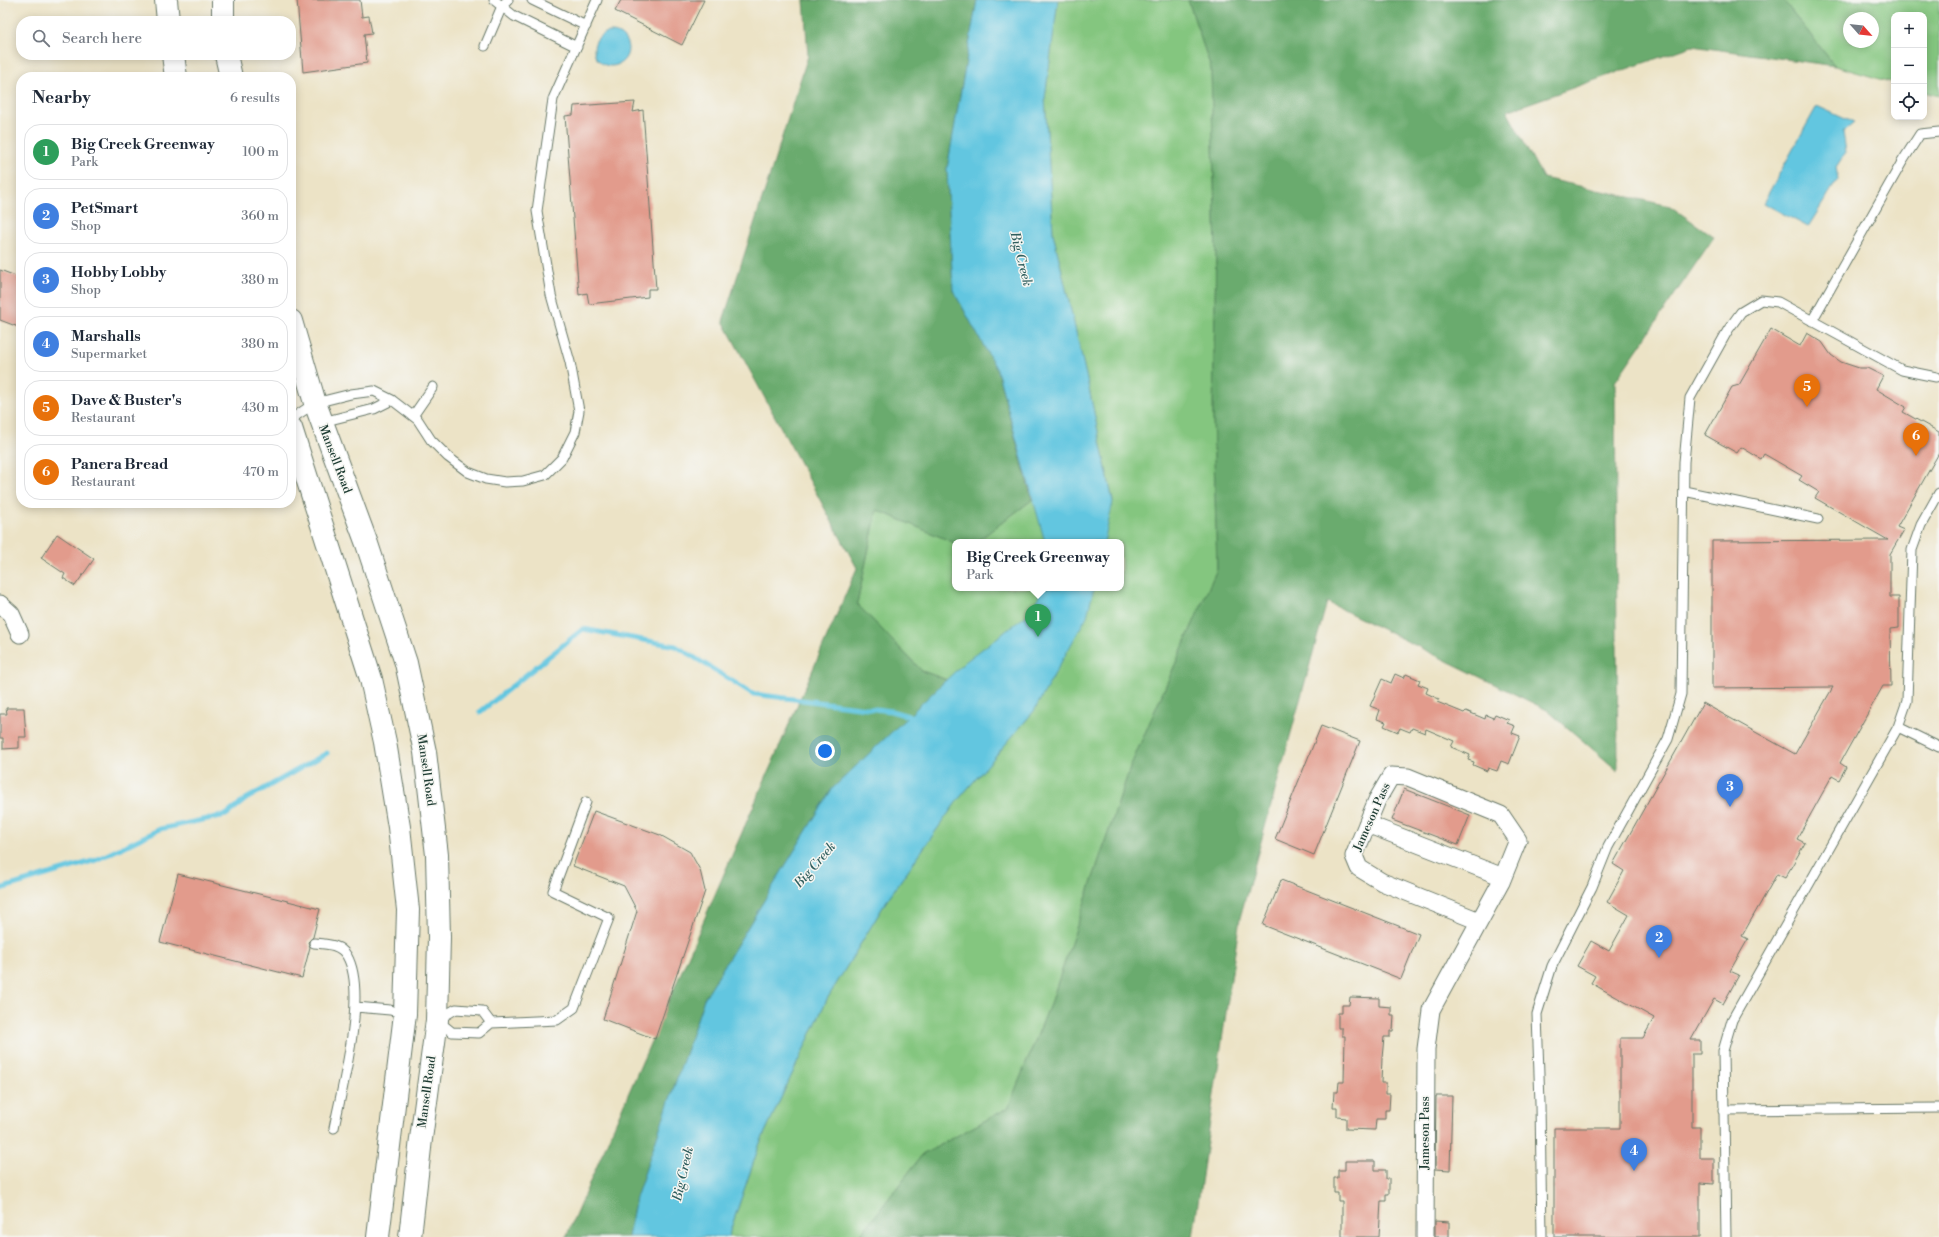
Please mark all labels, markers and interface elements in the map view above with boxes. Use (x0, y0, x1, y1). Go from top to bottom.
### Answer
north arrow (1843, 12, 1879, 48)
map controls (1891, 12, 1927, 120)
button: + (1891, 12, 1927, 48)
search box (16, 16, 296, 60)
icon: search (30, 27, 52, 49)
text: Search here (62, 29, 142, 48)
button: − (1891, 48, 1927, 84)
button: locate (1891, 84, 1927, 120)
text: Nearby (32, 87, 91, 109)
text: 6 results (230, 90, 280, 106)
text: Big Creek Greenway (71, 135, 215, 154)
text: 1 (43, 144, 49, 160)
text: 100 m (243, 144, 279, 160)
text: Park (71, 154, 98, 170)
text: PetSmart (71, 199, 138, 218)
text: 2 (42, 208, 50, 224)
text: 360 m (241, 208, 279, 224)
text: Shop (71, 218, 101, 234)
water label: Big Creek (1006, 229, 1036, 288)
text: Hobby Lobby (71, 263, 166, 282)
text: 3 (42, 272, 50, 288)
text: 380 m (241, 272, 279, 288)
text: Shop (71, 282, 101, 298)
text: Marshalls (71, 327, 141, 346)
text: 4 (42, 336, 50, 352)
text: 380 m (241, 336, 279, 352)
text: Supermarket (71, 346, 147, 362)
pin: 5 (1794, 374, 1820, 407)
text: Dave & Buster's (71, 391, 182, 410)
text: 5 (42, 400, 50, 416)
text: 430 m (241, 400, 279, 416)
text: Restaurant (71, 410, 136, 426)
street label: Mansell Road (315, 422, 355, 496)
pin: 6 (1903, 423, 1929, 456)
text: Panera Bread (71, 455, 169, 474)
text: 6 (42, 464, 50, 480)
text: 470 m (243, 464, 279, 480)
text: Restaurant (71, 474, 136, 490)
popup (952, 539, 1124, 591)
text: Big Creek Greenway (966, 548, 1110, 567)
text: Park (966, 567, 993, 583)
pin: 1 (1025, 604, 1051, 637)
street label: Mansell Road (414, 733, 439, 807)
your location (815, 741, 835, 761)
pin: 3 (1717, 774, 1743, 807)
street label: Jameson Pass (1350, 780, 1394, 855)
water label: Big Creek (790, 839, 839, 892)
pin: 2 (1646, 925, 1672, 958)
street label: Mansell Road (415, 1055, 440, 1129)
street label: Jameson Pass (1418, 1096, 1433, 1171)
pin: 4 (1621, 1138, 1647, 1171)
water label: Big Creek (669, 1145, 697, 1204)

